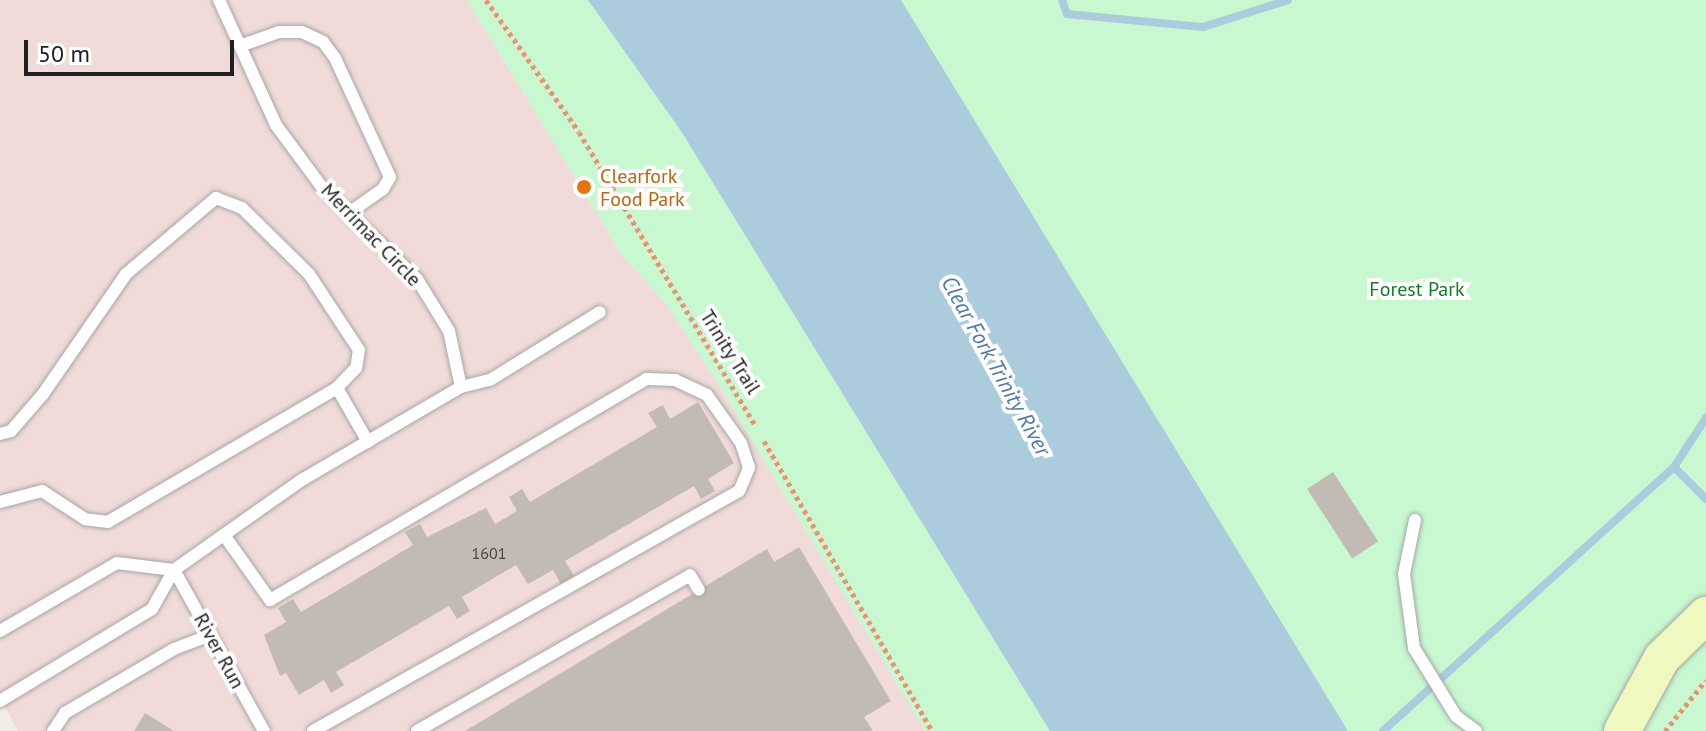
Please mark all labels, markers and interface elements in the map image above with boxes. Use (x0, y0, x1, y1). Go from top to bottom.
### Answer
scale bar (28, 24, 238, 74)
text: 50 m (38, 38, 90, 69)
place label: Clearfork Food Park (600, 164, 685, 211)
street label: Merrimac Circle (316, 178, 426, 292)
marker: Clearfork Food Park (575, 178, 593, 196)
water label: Clear Fork Trinity River (935, 271, 1057, 461)
park label: Forest Park (1369, 277, 1465, 301)
street label: Trinity Trail (694, 305, 766, 399)
house number: 1601 (472, 543, 506, 563)
street label: River Run (189, 609, 249, 693)

